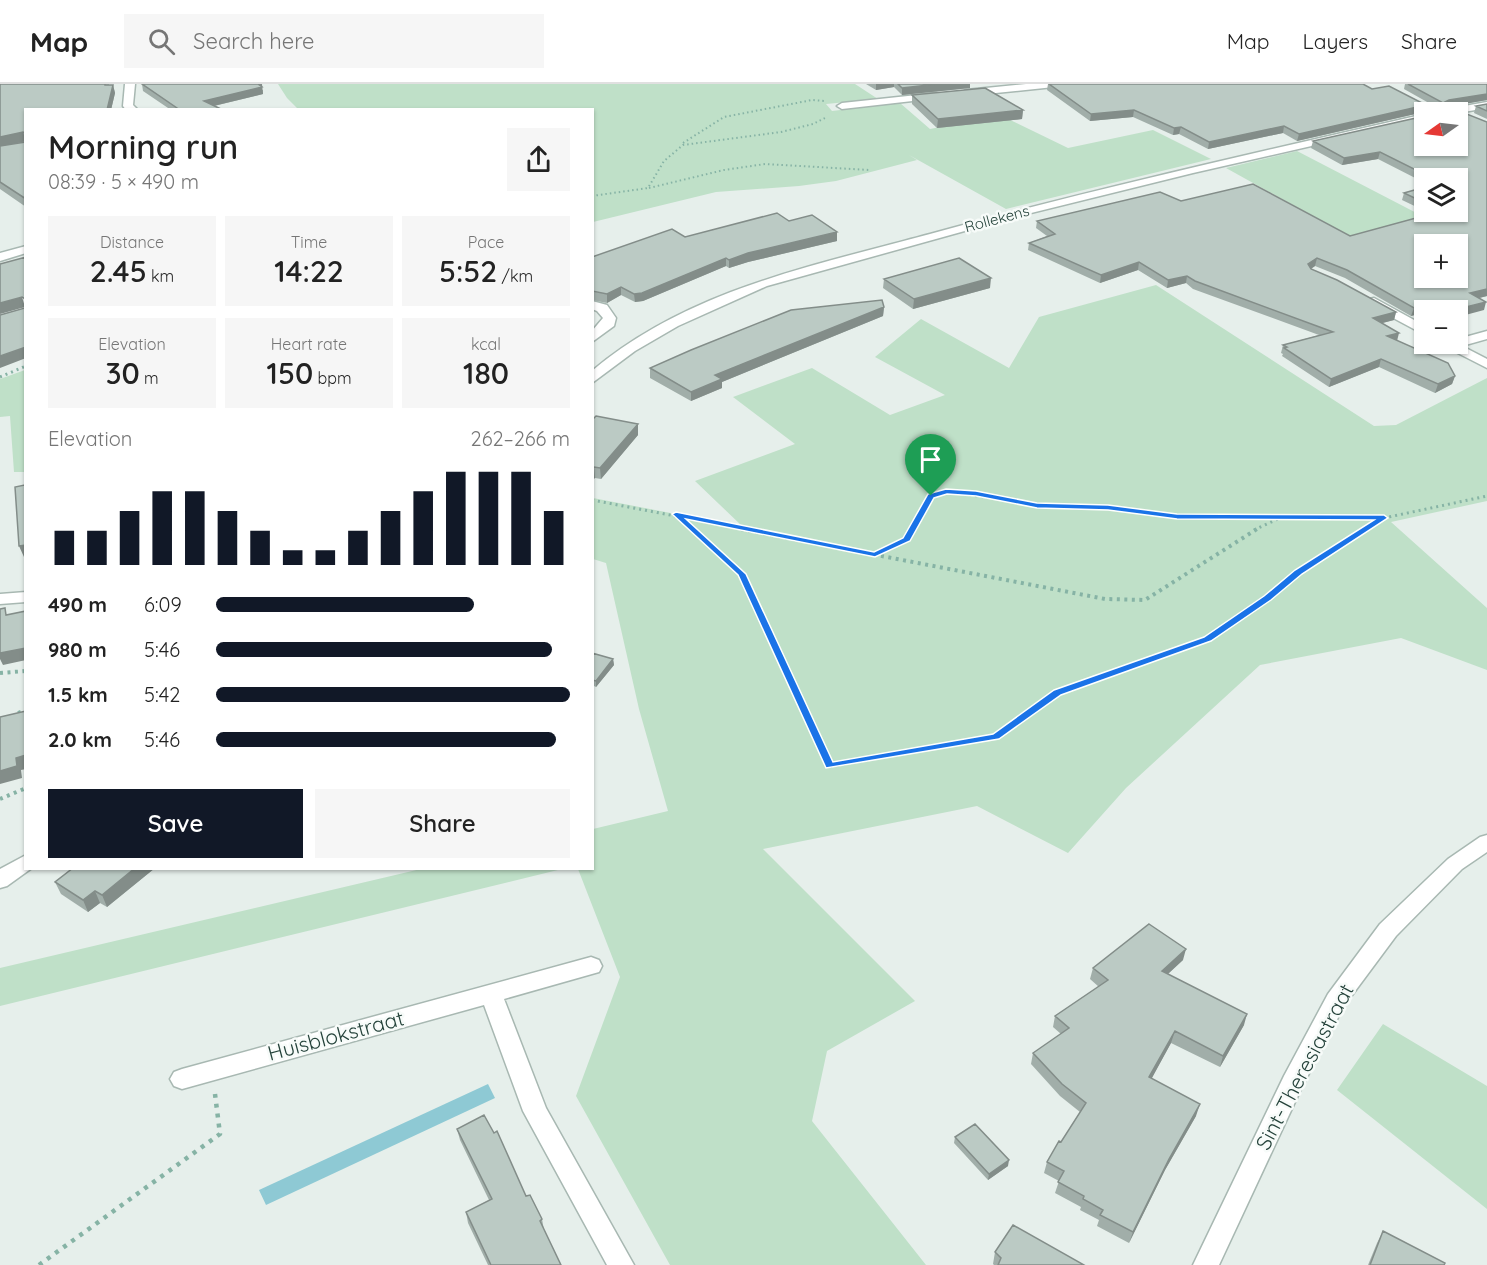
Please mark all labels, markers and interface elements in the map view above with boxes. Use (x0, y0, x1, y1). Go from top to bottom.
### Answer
search box (124, 14, 544, 68)
text: Map (30, 24, 88, 59)
icon: search (145, 25, 178, 58)
text: Search here (193, 27, 315, 55)
text: Map (1227, 28, 1270, 54)
text: Layers (1303, 28, 1368, 54)
text: Share (1401, 28, 1457, 54)
north arrow (1414, 102, 1468, 156)
map controls (1414, 102, 1468, 354)
text: Morning run (48, 126, 238, 167)
button: share (507, 128, 570, 191)
button: layers (1414, 168, 1468, 222)
text: 08:39 · 5 × 490 m (48, 169, 199, 194)
street label: Rollekens (962, 201, 1031, 236)
text: Distance (100, 232, 164, 252)
text: Time (291, 232, 327, 252)
text: Pace (468, 232, 504, 252)
button: + (1414, 234, 1468, 288)
text: 2.45 (90, 252, 147, 290)
text: 14:22 (274, 252, 344, 290)
text: 5:52 (439, 252, 497, 290)
text: km (147, 266, 174, 286)
text: /km (497, 266, 533, 286)
button: − (1414, 300, 1468, 354)
text: Elevation (98, 334, 166, 354)
text: Heart rate (271, 334, 347, 354)
text: kcal (471, 334, 501, 354)
text: 30 (105, 354, 140, 392)
text: 150 (266, 354, 313, 392)
text: 180 (463, 354, 509, 392)
text: m (140, 368, 159, 388)
text: bpm (313, 368, 352, 388)
text: Elevation (48, 426, 132, 451)
text: 262–266 m (471, 426, 570, 451)
pin (905, 434, 956, 496)
icon: arrive (914, 443, 947, 476)
text: 490 m (48, 592, 107, 617)
text: 6:09 (144, 592, 182, 617)
text: 980 m (48, 637, 107, 662)
text: 5:46 (144, 637, 180, 662)
text: 1.5 km (48, 682, 108, 707)
text: 5:42 (144, 682, 180, 707)
text: 2.0 km (48, 727, 112, 752)
text: 5:46 (144, 727, 180, 752)
button: Save (48, 789, 303, 858)
button: Share (315, 789, 570, 858)
street label: Sint-Theresiastraat (1249, 979, 1359, 1154)
street label: Huisblokstraat (265, 1004, 407, 1066)

